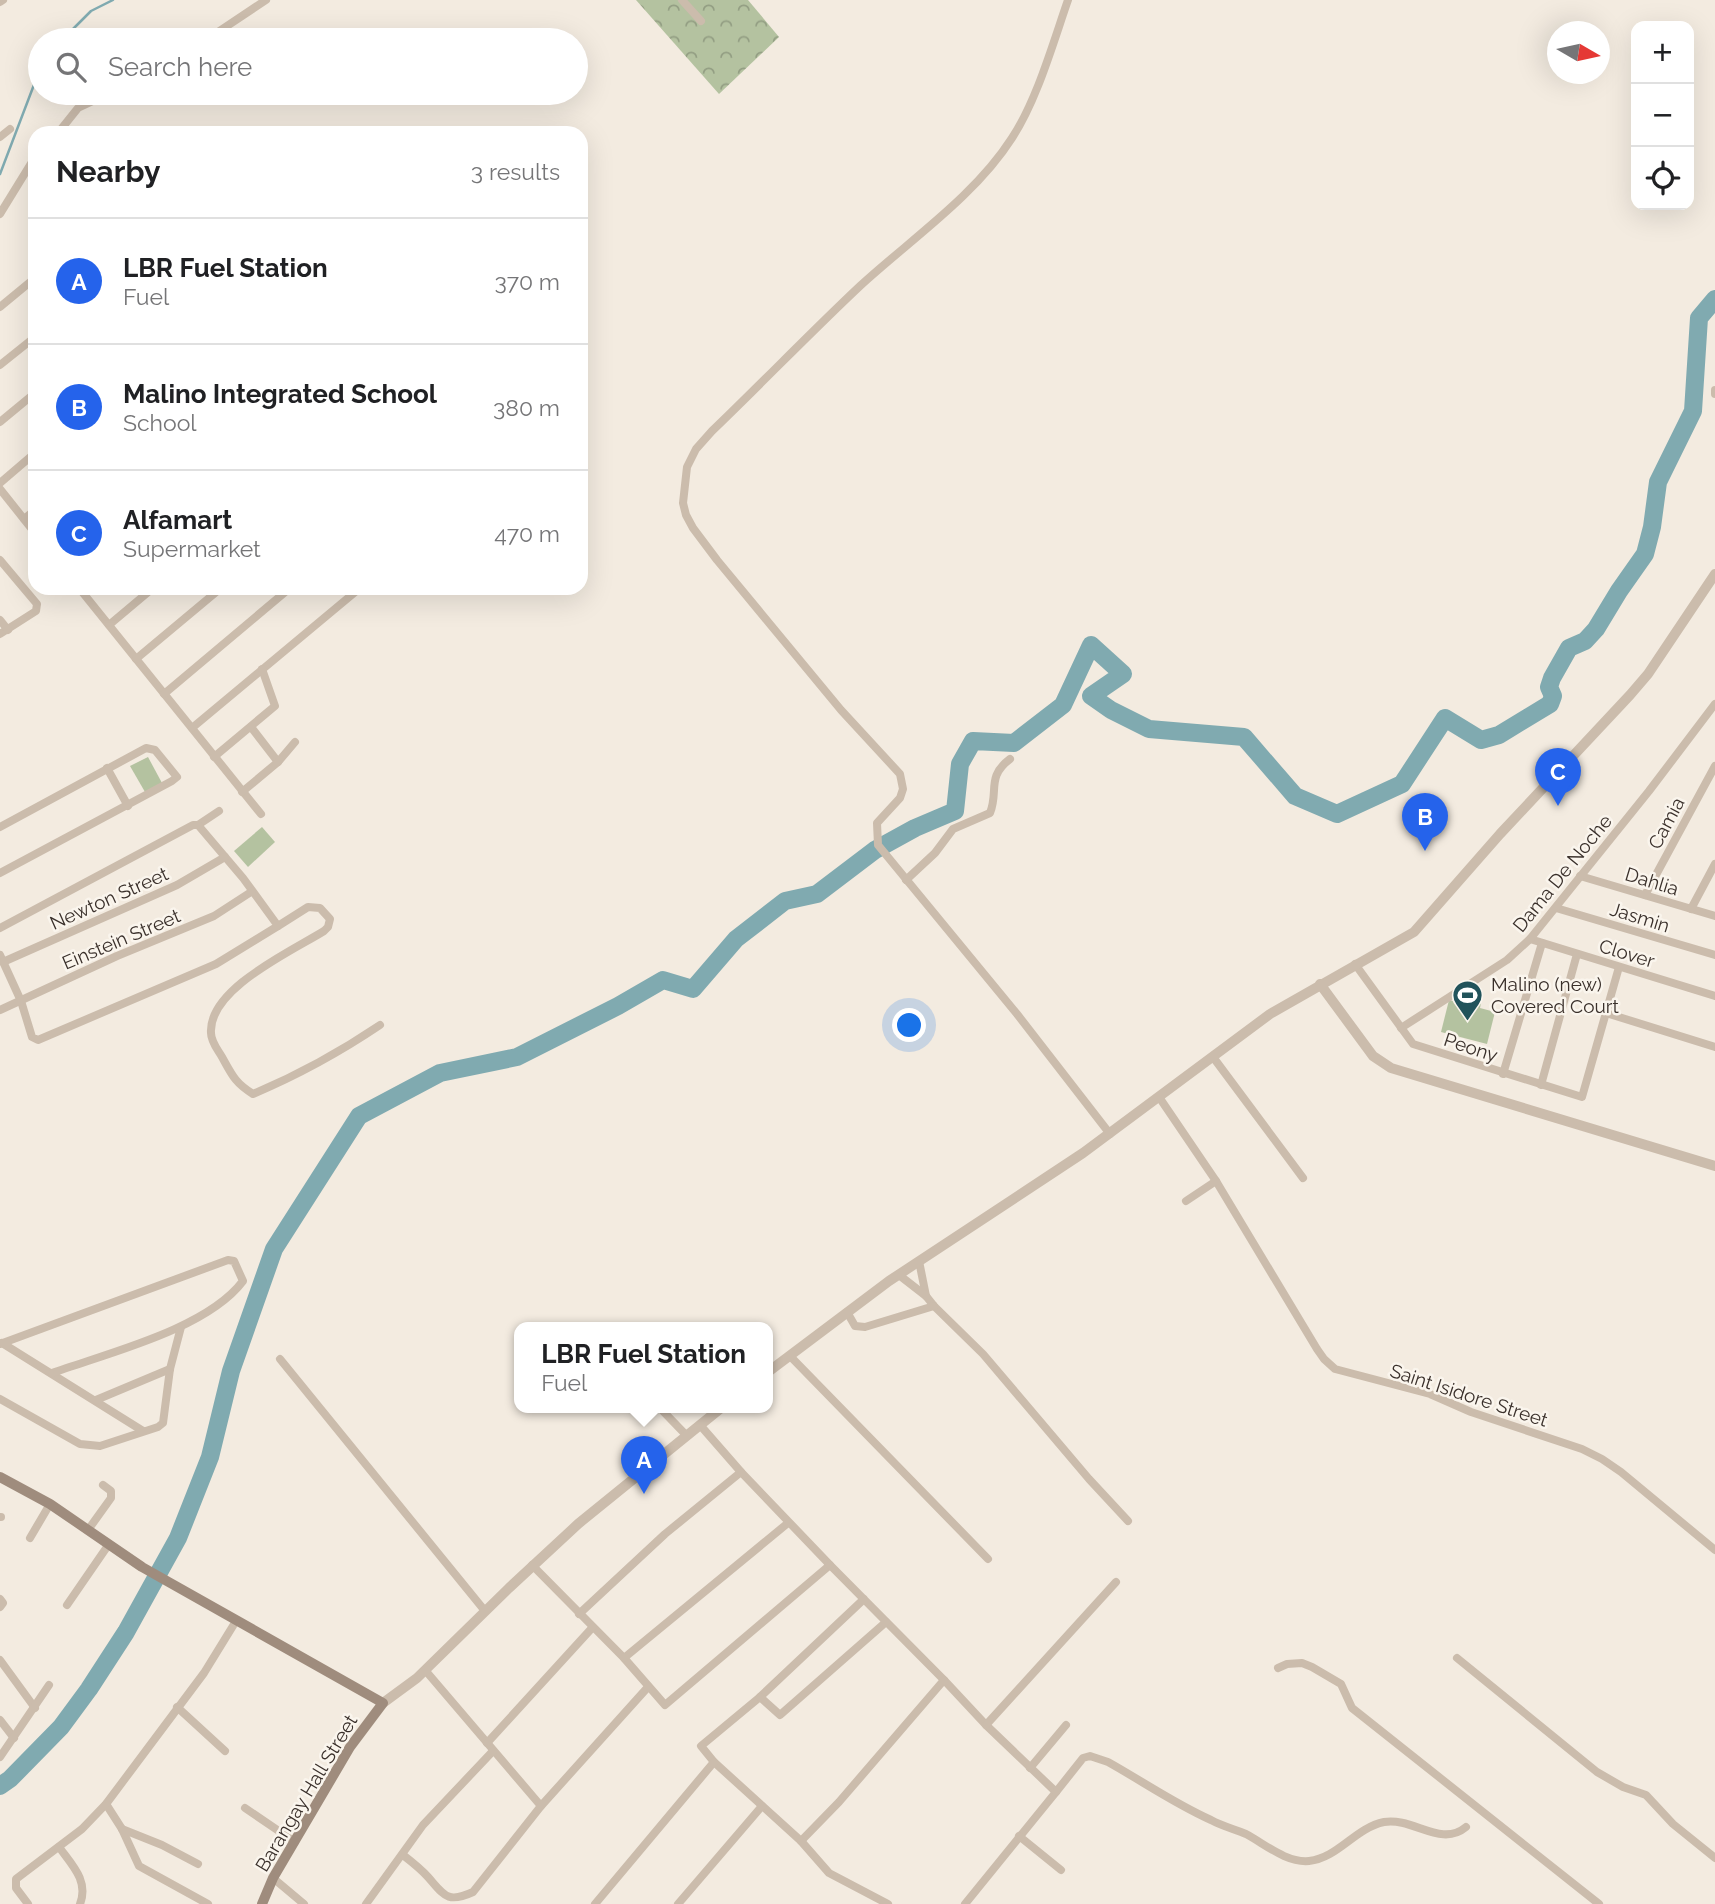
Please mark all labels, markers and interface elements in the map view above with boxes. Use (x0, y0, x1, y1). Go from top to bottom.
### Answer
north arrow (1547, 21, 1610, 84)
map controls (1631, 21, 1694, 210)
button: + (1631, 21, 1694, 84)
search box (28, 28, 588, 105)
icon: search (52, 48, 90, 86)
text: Search here (108, 52, 252, 82)
button: − (1631, 84, 1694, 147)
button: locate (1631, 147, 1694, 210)
text: Nearby (56, 154, 160, 189)
text: 3 results (471, 158, 560, 185)
text: LBR Fuel Station (123, 253, 328, 283)
text: A (71, 268, 87, 295)
text: 370 m (495, 268, 560, 295)
text: Fuel (123, 283, 169, 310)
text: Malino Integrated School (123, 379, 437, 409)
text: B (71, 394, 87, 421)
text: 380 m (493, 394, 560, 421)
text: School (123, 409, 197, 436)
text: Alfamart (123, 505, 232, 535)
text: C (71, 520, 87, 547)
text: 470 m (494, 520, 560, 547)
text: Supermarket (123, 535, 261, 562)
pin: C (1535, 748, 1581, 806)
pin: B (1402, 793, 1448, 851)
street label: Camia (1643, 793, 1689, 853)
street label: Dama De Noche (1508, 810, 1616, 936)
street label: Newton Street (47, 862, 172, 934)
street label: Dahlia (1623, 862, 1681, 900)
street label: Jasmin (1608, 898, 1672, 936)
street label: Einstein Street (59, 904, 184, 974)
street label: Clover (1597, 934, 1658, 972)
place label: Malino (new) Covered Court (1491, 973, 1619, 1017)
sports icon: Malino (new) Covered Court (1451, 978, 1485, 1022)
your location (892, 1008, 926, 1042)
street label: Peony (1441, 1028, 1501, 1066)
popup (514, 1322, 773, 1413)
text: LBR Fuel Station (541, 1339, 746, 1369)
street label: Saint Isidore Street (1387, 1359, 1551, 1431)
text: Fuel (541, 1369, 587, 1396)
pin: A (621, 1436, 667, 1494)
street label: Barangay Hall Street (250, 1710, 362, 1875)

